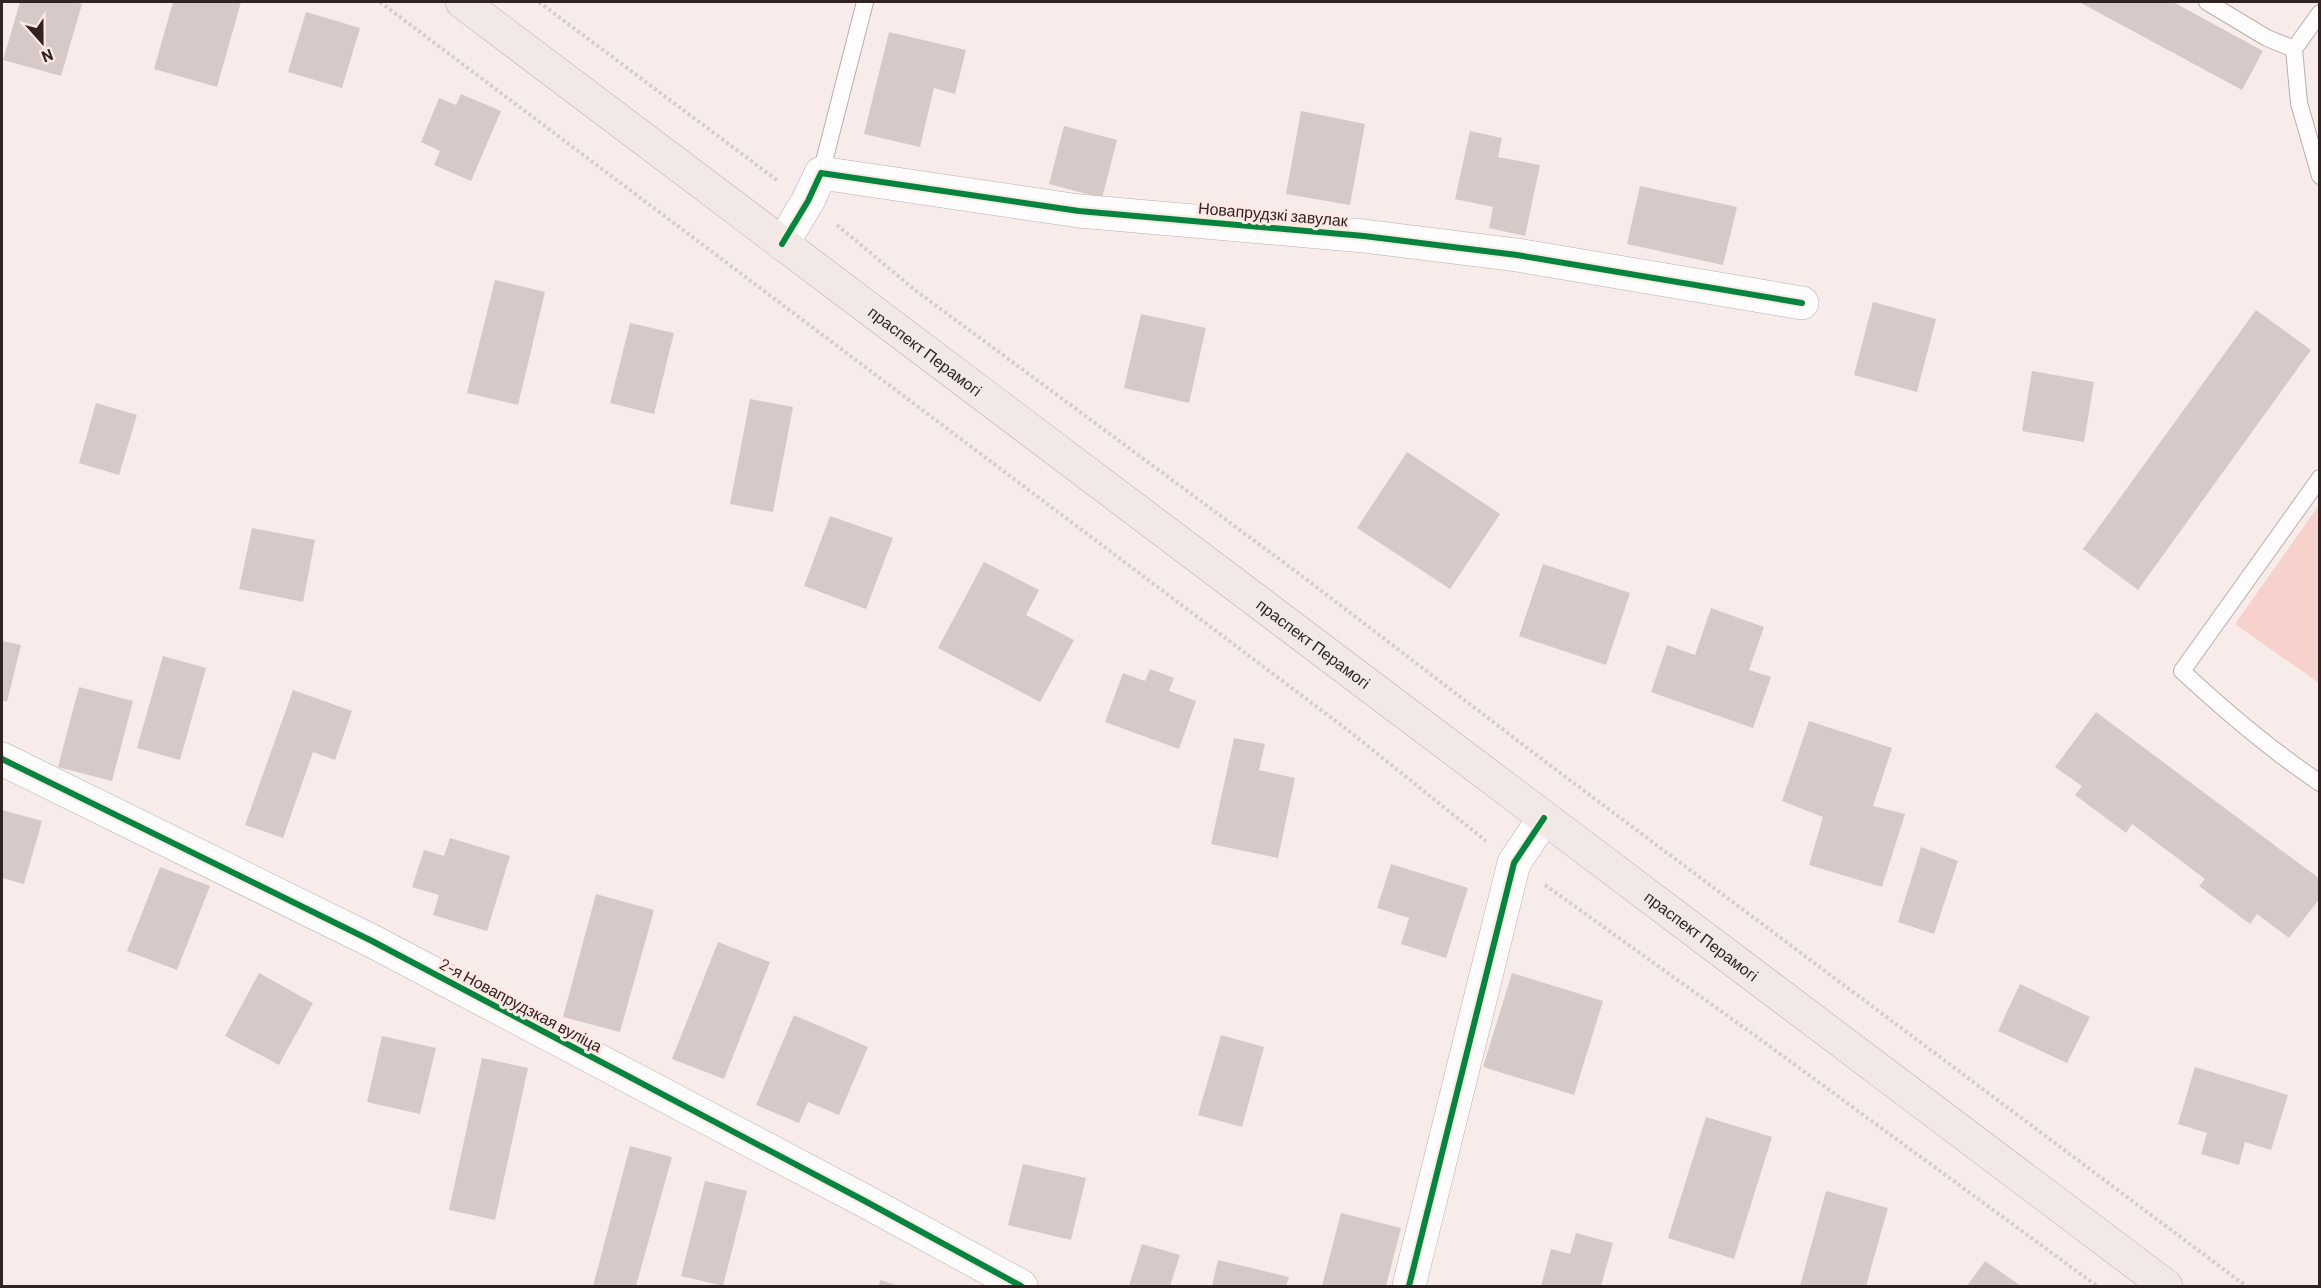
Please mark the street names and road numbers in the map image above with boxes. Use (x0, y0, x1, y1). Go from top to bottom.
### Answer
street label: Новапрудзкі завулак (1197, 197, 1350, 230)
street label: праспект Перамогі (865, 302, 986, 400)
street label: праспект Перамогі (1253, 594, 1374, 692)
street label: праспект Перамогі (1641, 887, 1762, 984)
street label: 2-я Новапрудзкая вуліца (437, 954, 606, 1055)

